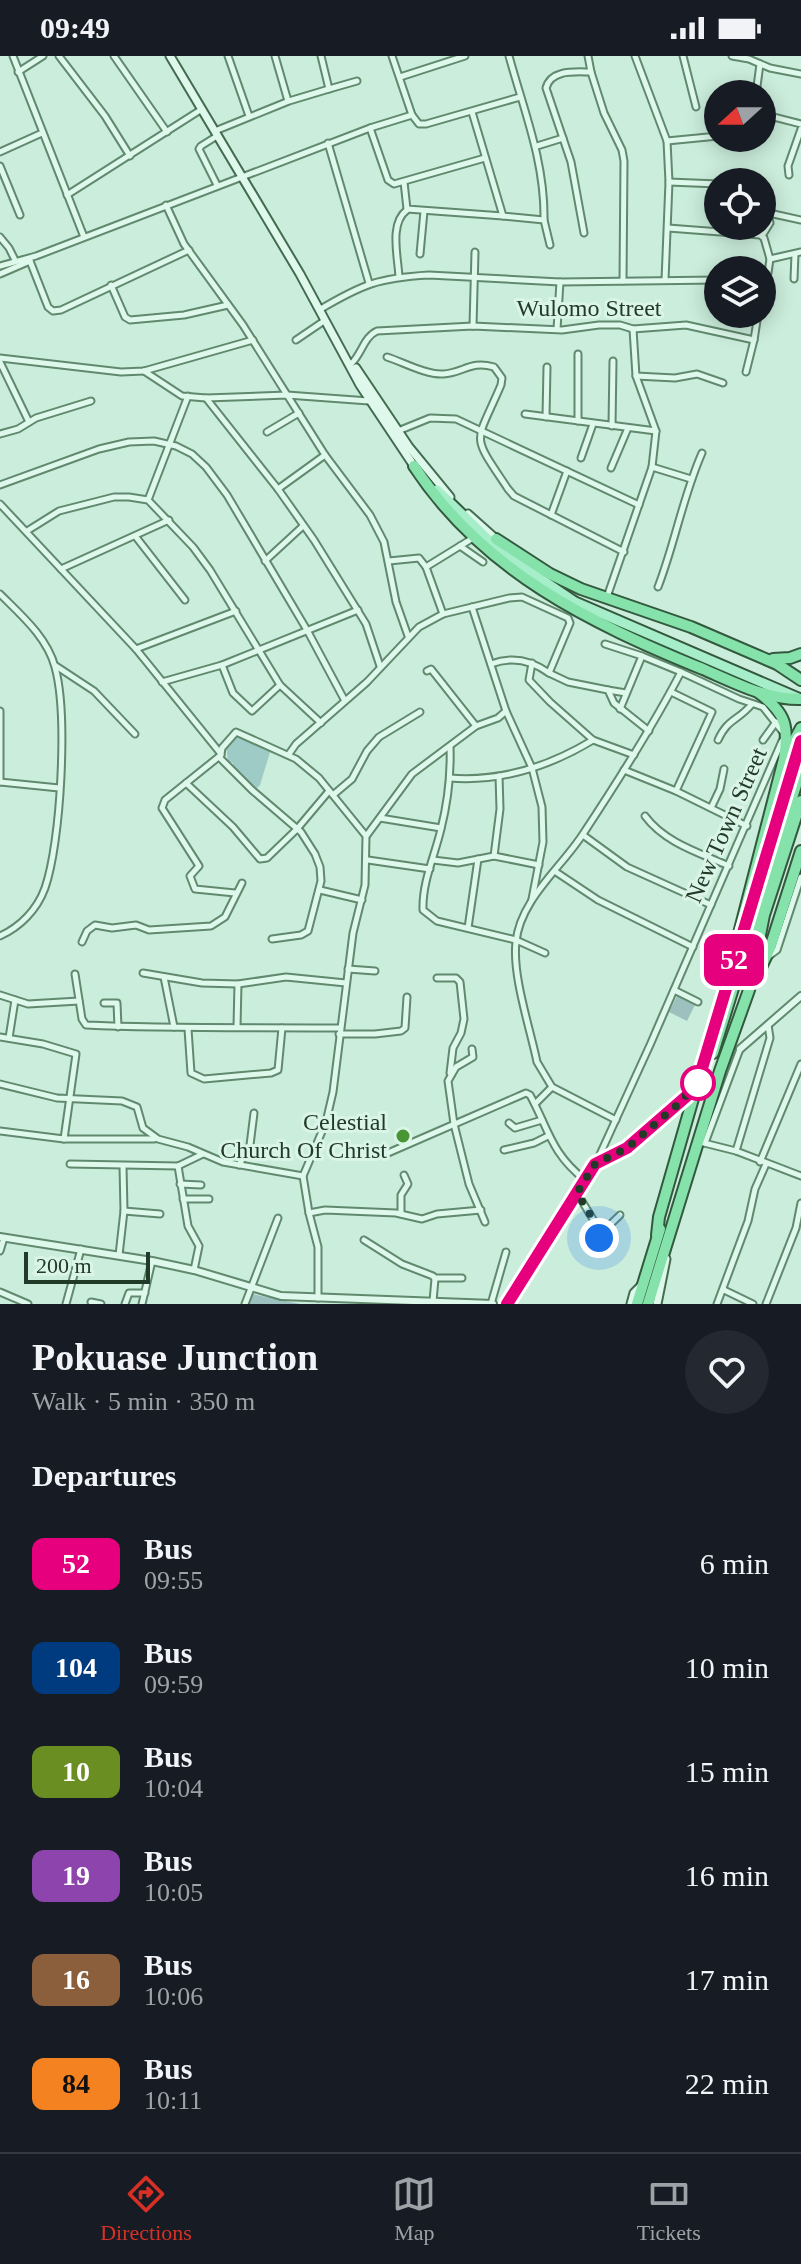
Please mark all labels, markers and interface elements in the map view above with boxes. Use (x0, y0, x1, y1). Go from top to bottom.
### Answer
text: 09:49 (40, 11, 110, 44)
north arrow (704, 80, 776, 152)
map controls (704, 80, 776, 328)
button: locate (704, 168, 776, 240)
button: layers (704, 256, 776, 328)
street label: Wulomo Street (516, 295, 662, 321)
street label: New Town Street (680, 743, 772, 907)
line badge: 52 (698, 934, 770, 986)
text: 52 (720, 944, 748, 975)
unlabelled marker (681, 1066, 715, 1100)
place label: Celestial Church Of Christ (220, 1109, 387, 1163)
marker: Celestial Church Of Christ (394, 1127, 412, 1145)
your location (579, 1218, 619, 1258)
scale bar (24, 1248, 150, 1284)
text: 200 m (36, 1253, 92, 1278)
button: heart (685, 1330, 769, 1414)
text: Pokuase Junction (32, 1336, 318, 1378)
text: Walk · 5 min · 350 m (32, 1387, 255, 1416)
text: Departures (32, 1459, 176, 1492)
text: Bus (144, 1532, 192, 1565)
text: 6 min (700, 1547, 769, 1580)
text: 52 (62, 1548, 90, 1579)
text: 09:55 (144, 1566, 203, 1595)
text: Bus (144, 1636, 192, 1669)
text: 10 min (685, 1651, 769, 1684)
text: 104 (55, 1652, 97, 1683)
text: 09:59 (144, 1670, 203, 1699)
text: Bus (144, 1740, 192, 1773)
text: 15 min (685, 1755, 769, 1788)
text: 10 (62, 1756, 90, 1787)
text: 10:04 (144, 1774, 203, 1803)
text: Bus (144, 1844, 192, 1877)
text: 16 min (685, 1859, 769, 1892)
text: 19 (62, 1860, 90, 1891)
text: 10:05 (144, 1878, 203, 1907)
text: Bus (144, 1948, 192, 1981)
text: 17 min (685, 1963, 769, 1996)
text: 16 (62, 1964, 90, 1995)
text: 10:06 (144, 1982, 203, 2011)
text: Bus (144, 2052, 192, 2085)
text: 22 min (685, 2067, 769, 2100)
text: 84 (62, 2068, 90, 2099)
text: 10:11 (144, 2086, 202, 2115)
tab: Directions (100, 2172, 192, 2246)
tab: Map (392, 2172, 436, 2246)
tab: Tickets (637, 2172, 701, 2246)

